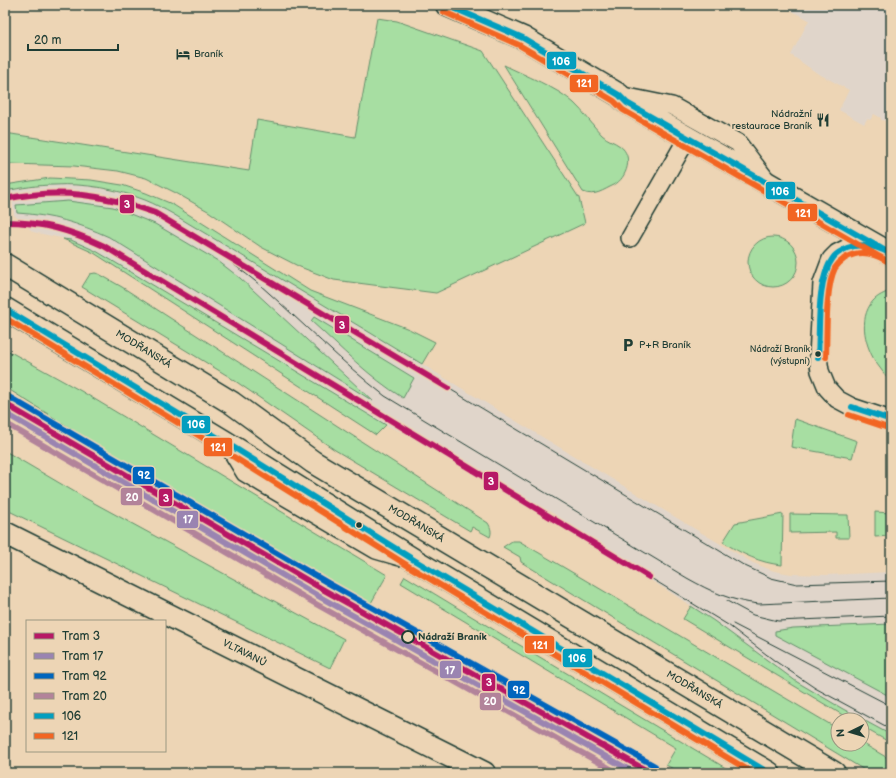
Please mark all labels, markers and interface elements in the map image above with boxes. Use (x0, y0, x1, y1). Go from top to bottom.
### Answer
scale bar (28, 26, 118, 52)
text: 20 m (34, 33, 61, 48)
hotel icon: Braník (175, 46, 191, 62)
place label: Braník (194, 48, 223, 60)
line badge: 106 (546, 51, 577, 70)
text: 106 (552, 55, 570, 68)
line badge: 121 (569, 74, 599, 93)
text: 121 (576, 77, 592, 90)
place label: Nádražní restaurace Braník (732, 108, 813, 132)
restaurant icon: Nádražní restaurace Braník (815, 112, 831, 128)
line badge: 106 (765, 181, 796, 200)
text: 106 (771, 185, 789, 198)
line badge: 3 (119, 194, 135, 214)
text: 3 (124, 198, 131, 211)
line badge: 121 (787, 203, 818, 222)
text: 121 (795, 207, 811, 220)
line badge: 3 (334, 315, 350, 334)
text: 3 (339, 319, 346, 332)
street label: MODŘANSKÁ (113, 328, 174, 371)
parking icon: P+R Braník (620, 337, 636, 353)
place label: P+R Braník (639, 339, 691, 351)
place label: Nádraží Braník (výstupní) (750, 344, 811, 367)
marker: Nádraží Braník (výstupní) (813, 349, 823, 359)
line badge: 106 (181, 415, 211, 434)
text: 106 (187, 418, 205, 431)
line badge: 121 (203, 437, 233, 457)
text: 121 (210, 441, 226, 454)
line badge: 92 (132, 466, 155, 485)
text: 92 (137, 469, 151, 482)
line badge: 3 (483, 471, 499, 491)
text: 3 (488, 475, 495, 488)
line badge: 20 (120, 487, 143, 506)
line badge: 3 (158, 488, 173, 507)
text: 20 (125, 491, 139, 504)
text: 3 (163, 492, 170, 505)
street label: MODŘANSKÁ (386, 502, 447, 545)
line badge: 17 (176, 510, 199, 529)
text: 17 (183, 513, 193, 526)
unlabelled marker (354, 520, 364, 530)
legend (26, 620, 166, 752)
text: Tram 3 (62, 629, 100, 644)
marker: Nádraží Braník (401, 630, 415, 644)
place label: Nádraží Braník (418, 631, 488, 643)
line badge: 121 (524, 635, 555, 654)
street label: VLTAVANŮ (221, 637, 269, 669)
text: 121 (532, 639, 548, 652)
line badge: 106 (562, 648, 593, 668)
text: Tram 17 (62, 649, 103, 664)
text: 106 (568, 652, 586, 665)
line badge: 17 (439, 660, 462, 679)
text: 17 (445, 664, 455, 677)
street label: MODŘANSKÁ (664, 668, 725, 711)
text: Tram 92 (62, 669, 107, 684)
line badge: 3 (481, 673, 496, 692)
text: 3 (486, 676, 493, 689)
line badge: 92 (507, 680, 530, 699)
text: 92 (512, 684, 526, 697)
text: Tram 20 (62, 689, 107, 704)
line badge: 20 (479, 692, 502, 711)
text: 20 (483, 695, 497, 708)
text: 106 (62, 709, 81, 724)
north arrow (830, 712, 870, 752)
text: N (834, 728, 847, 738)
text: 121 (62, 729, 78, 744)

